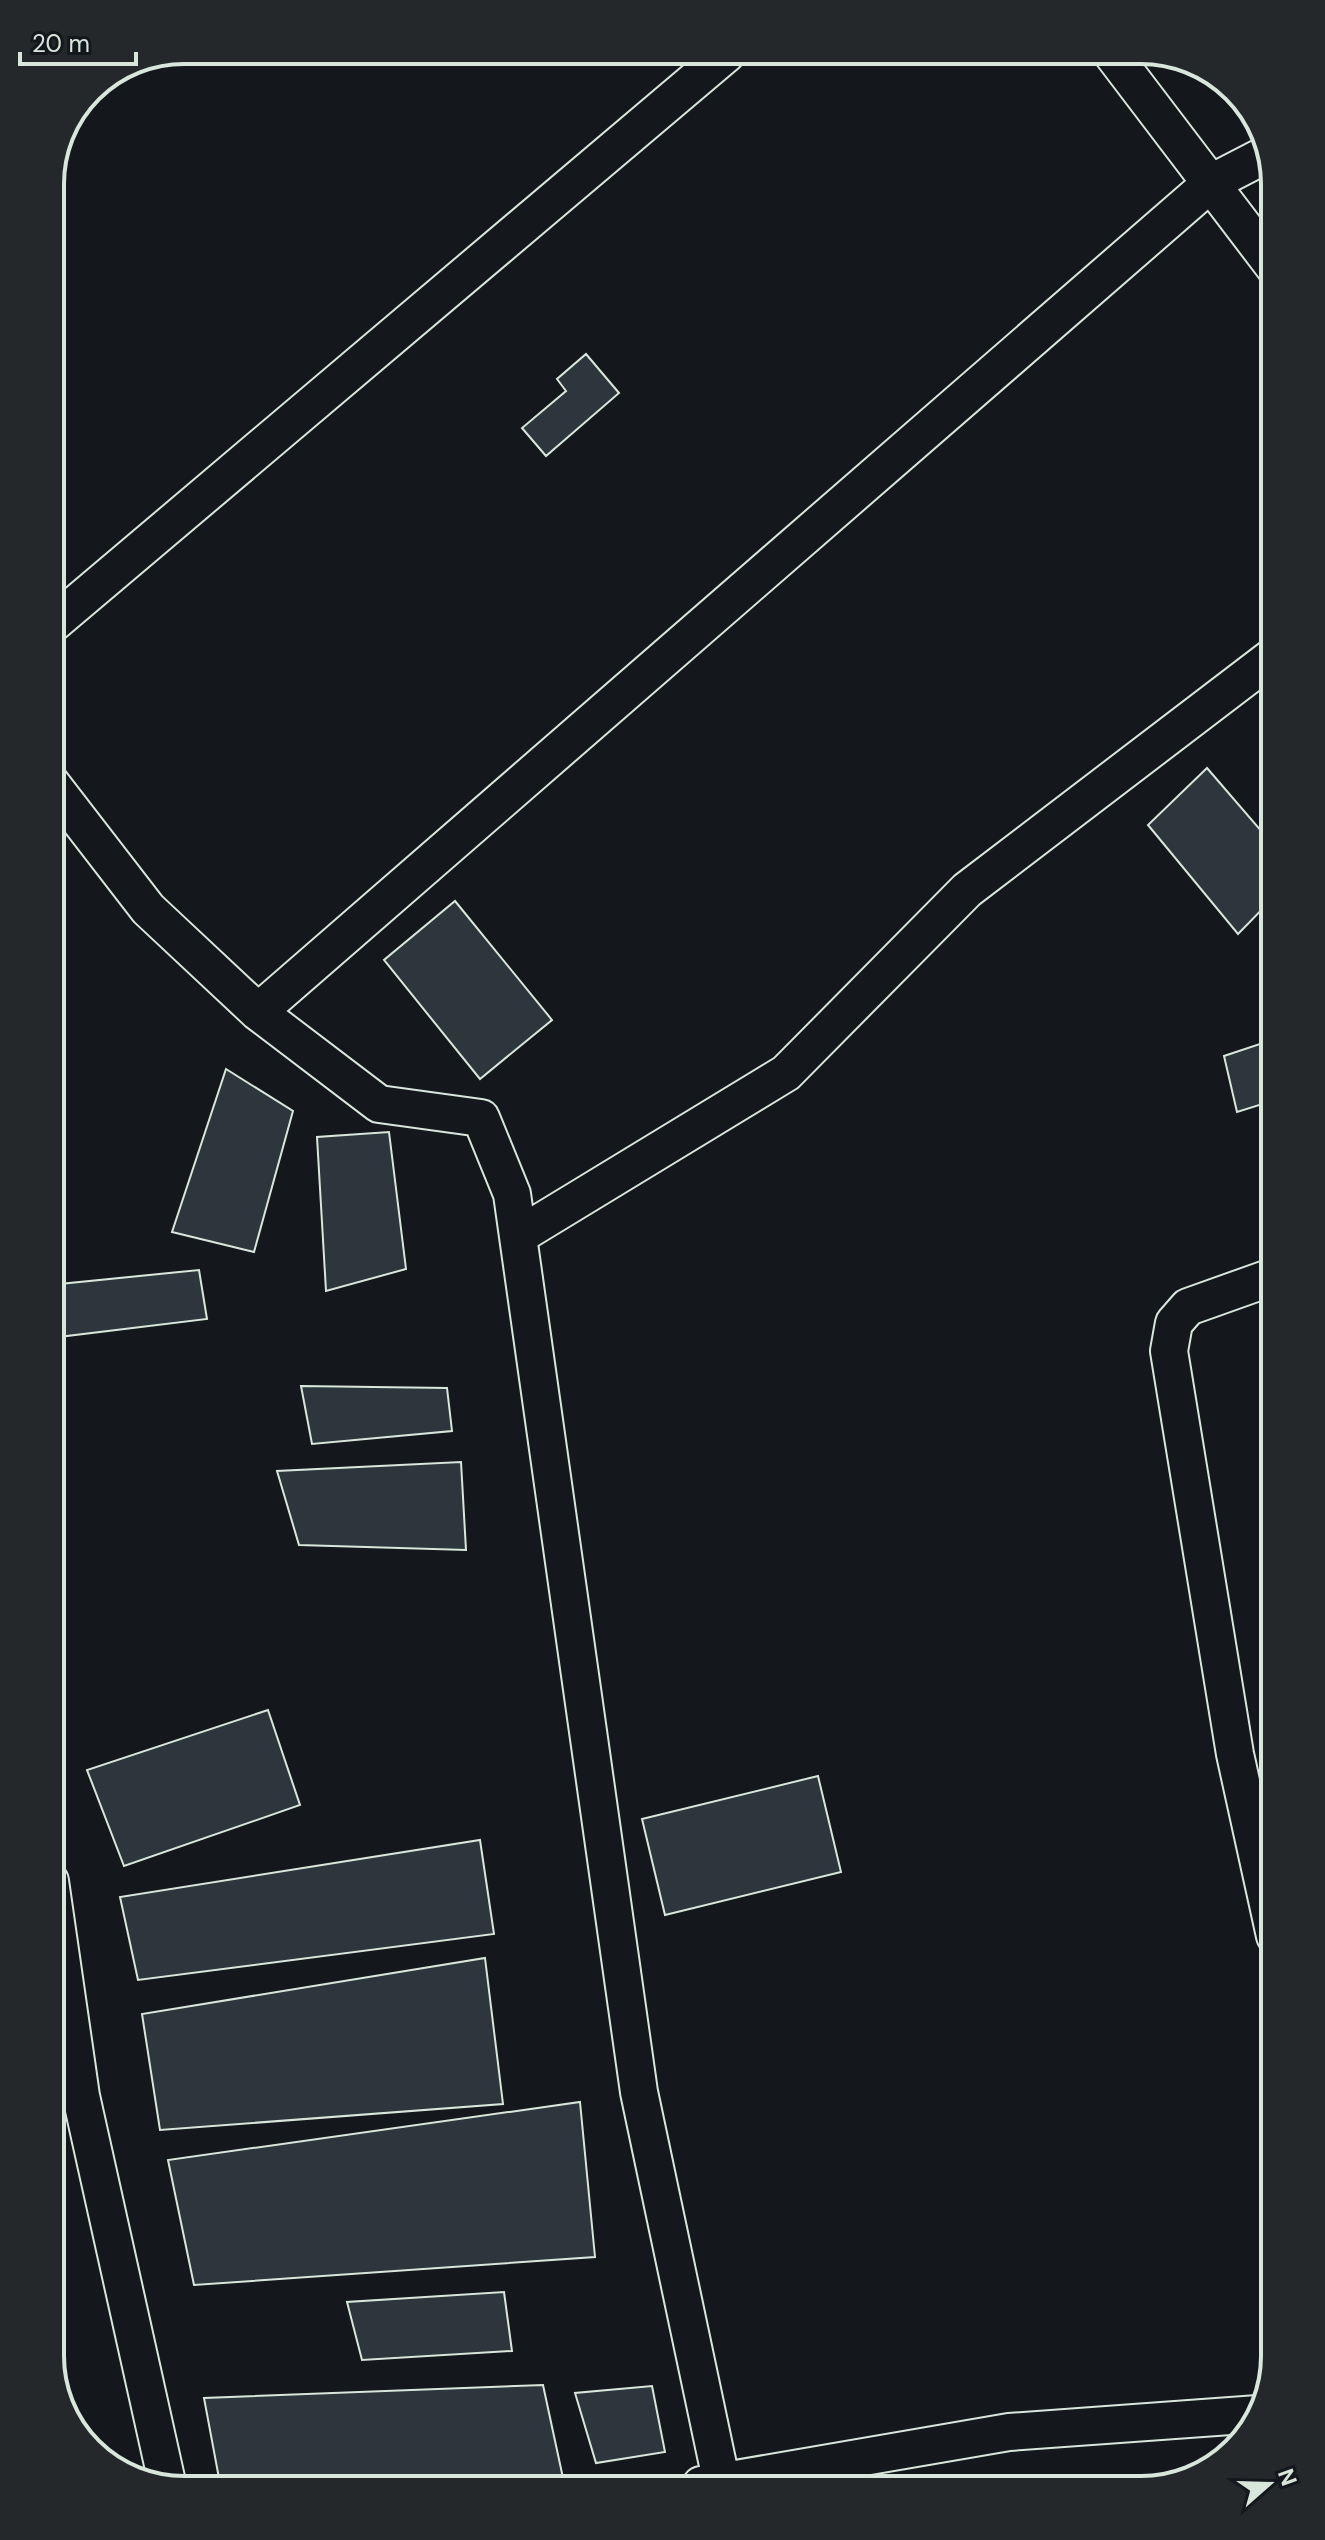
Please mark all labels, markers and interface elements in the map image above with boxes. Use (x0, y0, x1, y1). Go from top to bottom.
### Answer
scale bar (20, 16, 136, 66)
text: 20 m (32, 28, 90, 59)
north arrow (1229, 2444, 1309, 2524)
text: N (1271, 2465, 1304, 2490)

